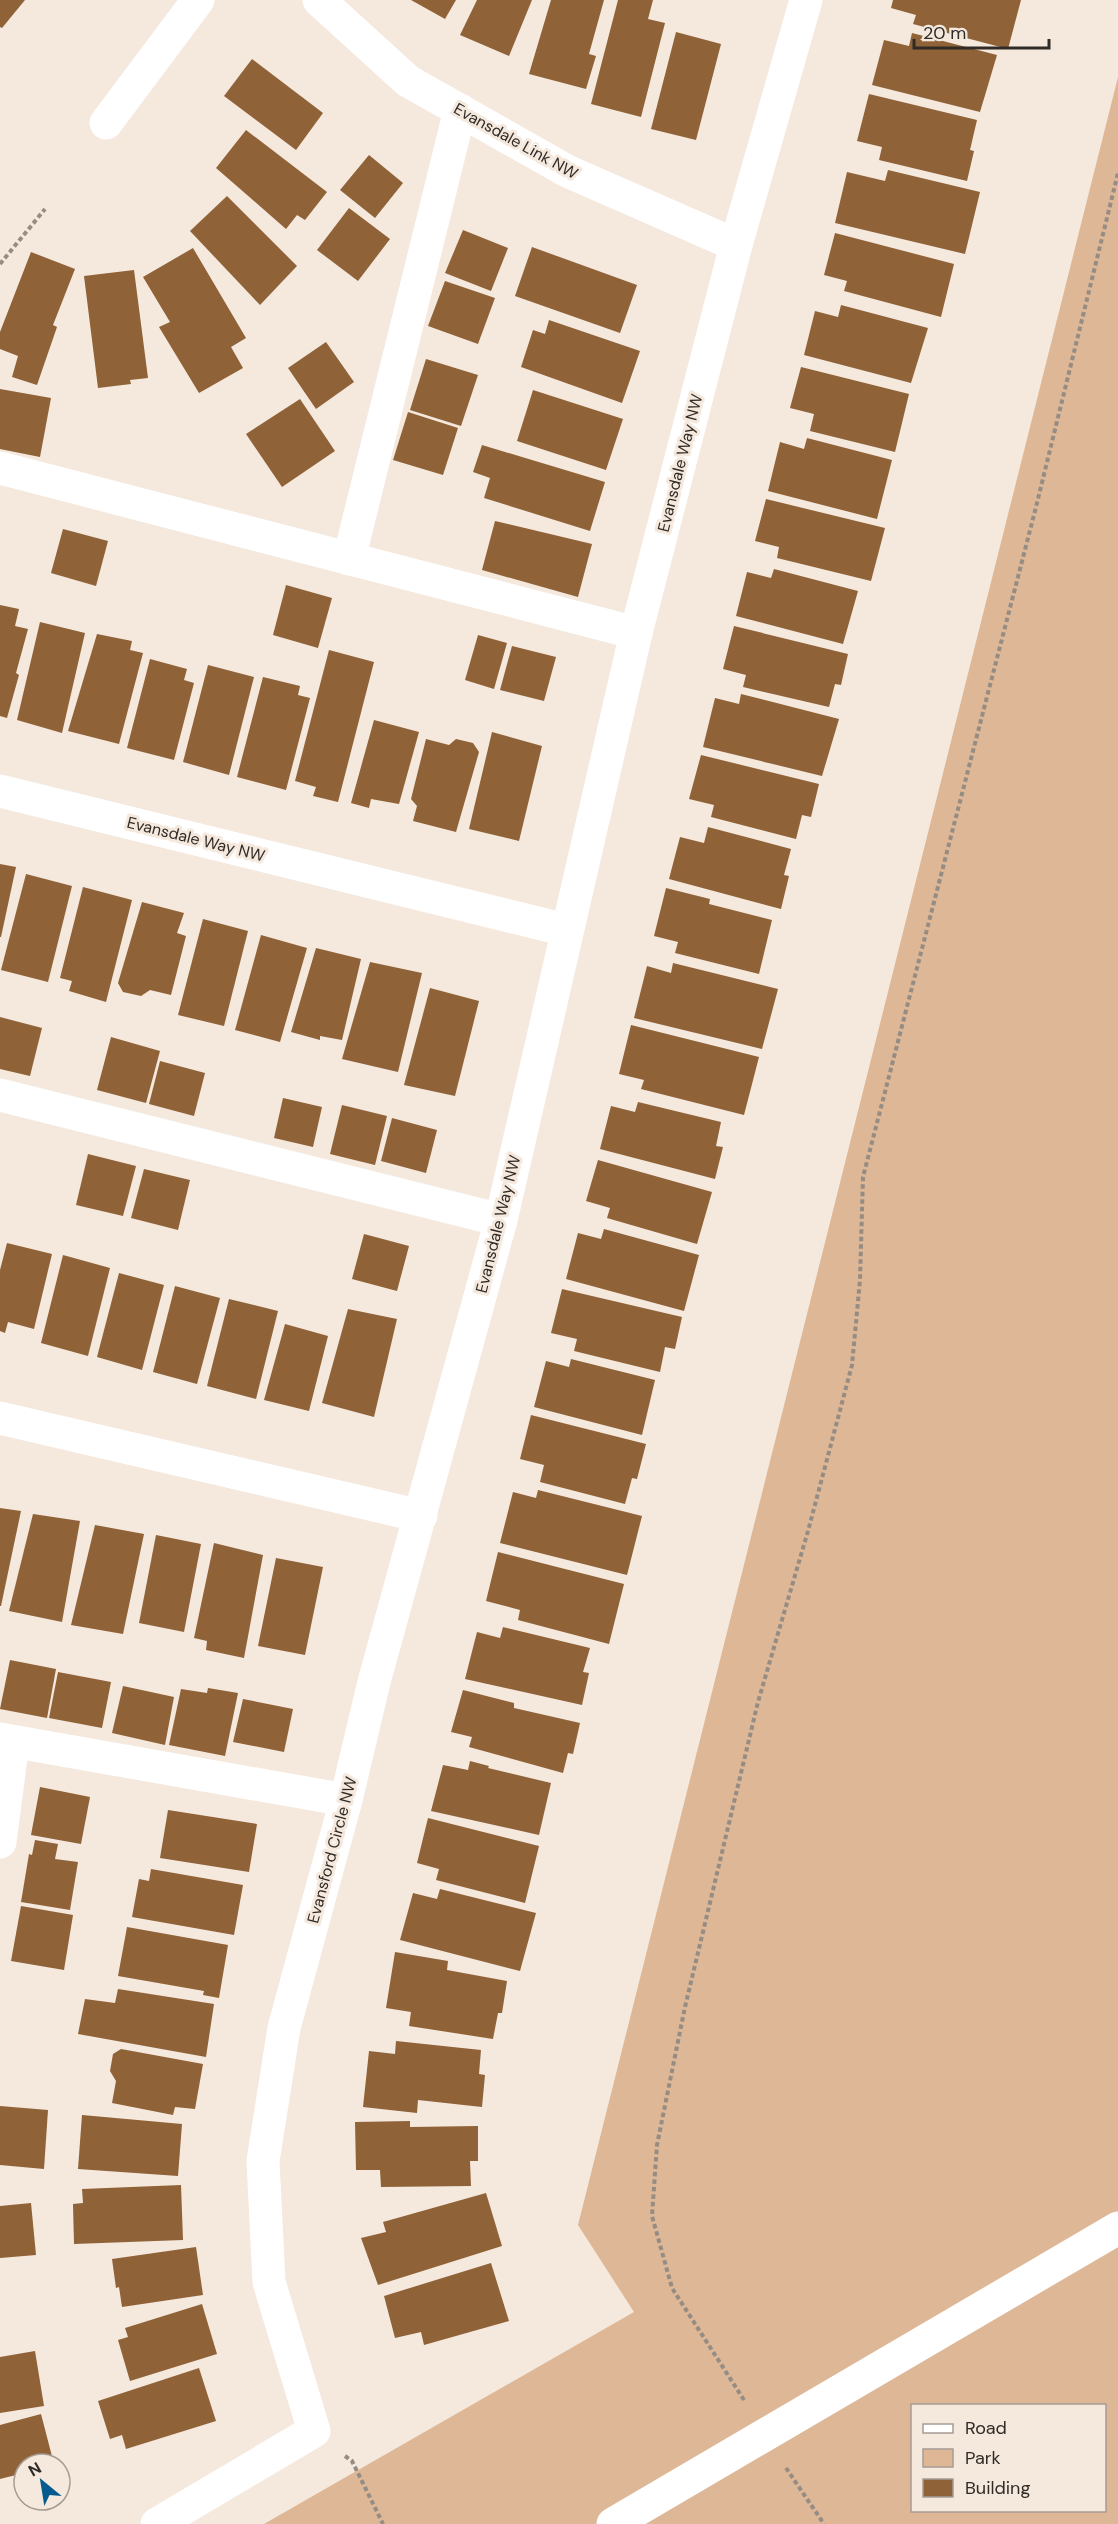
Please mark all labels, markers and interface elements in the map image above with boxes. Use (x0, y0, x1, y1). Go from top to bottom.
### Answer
scale bar (914, 12, 1049, 50)
text: 20 m (923, 21, 966, 45)
street label: Evansdale Link NW (450, 98, 582, 184)
street label: Evansdale Way NW (653, 391, 707, 534)
street label: Evansdale Way NW (125, 812, 268, 866)
street label: Evansdale Way NW (471, 1152, 525, 1295)
street label: Evansford Circle NW (302, 1774, 362, 1926)
legend (911, 2404, 1106, 2512)
text: Road (965, 2416, 1007, 2440)
text: Park (965, 2446, 1001, 2470)
north arrow (12, 2452, 72, 2512)
text: N (24, 2457, 45, 2481)
text: Building (965, 2476, 1030, 2500)

